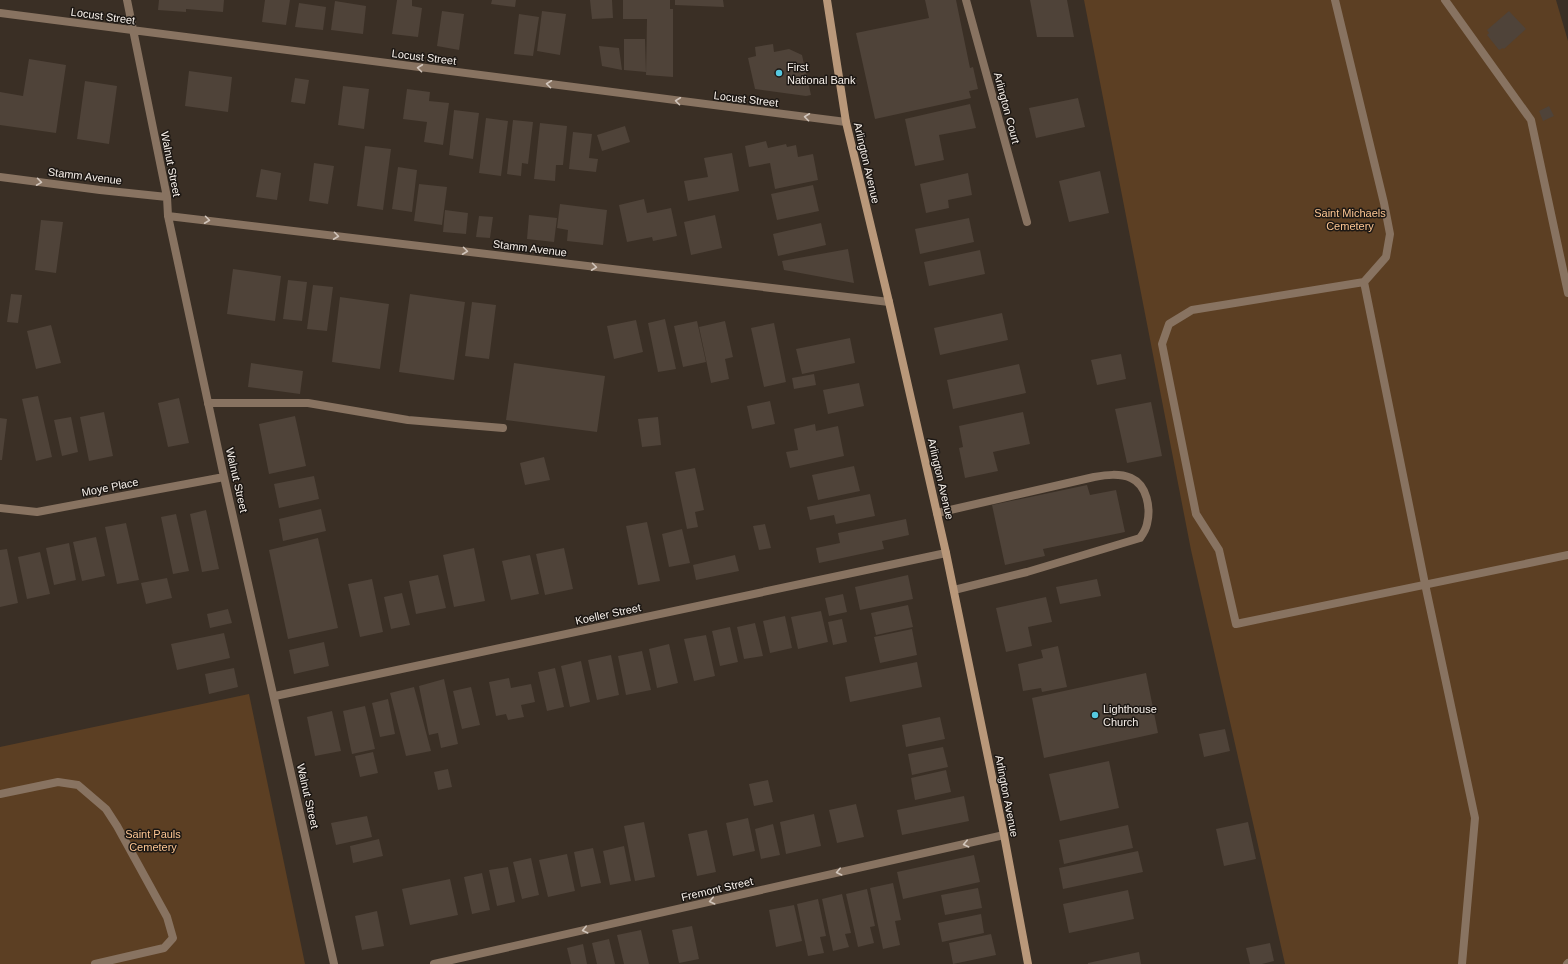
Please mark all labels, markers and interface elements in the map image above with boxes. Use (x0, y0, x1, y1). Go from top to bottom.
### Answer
street label: Locust Street (70, 6, 136, 26)
street label: Locust Street (391, 47, 457, 67)
place label: First National Bank (787, 61, 856, 86)
one-way arrow (417, 64, 423, 73)
marker: First National Bank (774, 68, 784, 78)
street label: Arlington Court (992, 71, 1022, 145)
one-way arrow (546, 80, 552, 89)
street label: Locust Street (713, 89, 779, 109)
one-way arrow (675, 97, 681, 106)
one-way arrow (804, 113, 810, 122)
street label: Arlington Avenue (852, 121, 882, 205)
street label: Walnut Street (159, 130, 183, 198)
street label: Stamm Avenue (47, 166, 123, 186)
one-way arrow (36, 177, 42, 186)
park label: Saint Michaels Cemetery (1314, 207, 1386, 232)
one-way arrow (204, 215, 210, 224)
one-way arrow (333, 231, 339, 240)
street label: Stamm Avenue (492, 238, 568, 258)
one-way arrow (462, 246, 468, 255)
one-way arrow (591, 262, 597, 271)
street label: Arlington Avenue (926, 437, 956, 521)
street label: Walnut Street (224, 446, 250, 514)
street label: Moye Place (81, 476, 139, 498)
street label: Koeller Street (574, 601, 642, 627)
place label: Lighthouse Church (1103, 703, 1157, 728)
marker: Lighthouse Church (1090, 710, 1100, 720)
street label: Arlington Avenue (993, 754, 1021, 838)
street label: Walnut Street (295, 762, 321, 830)
park label: Saint Pauls Cemetery (125, 828, 181, 853)
one-way arrow (963, 839, 969, 847)
one-way arrow (836, 868, 842, 876)
street label: Fremont Street (680, 875, 754, 903)
one-way arrow (709, 897, 715, 905)
one-way arrow (582, 925, 589, 933)

